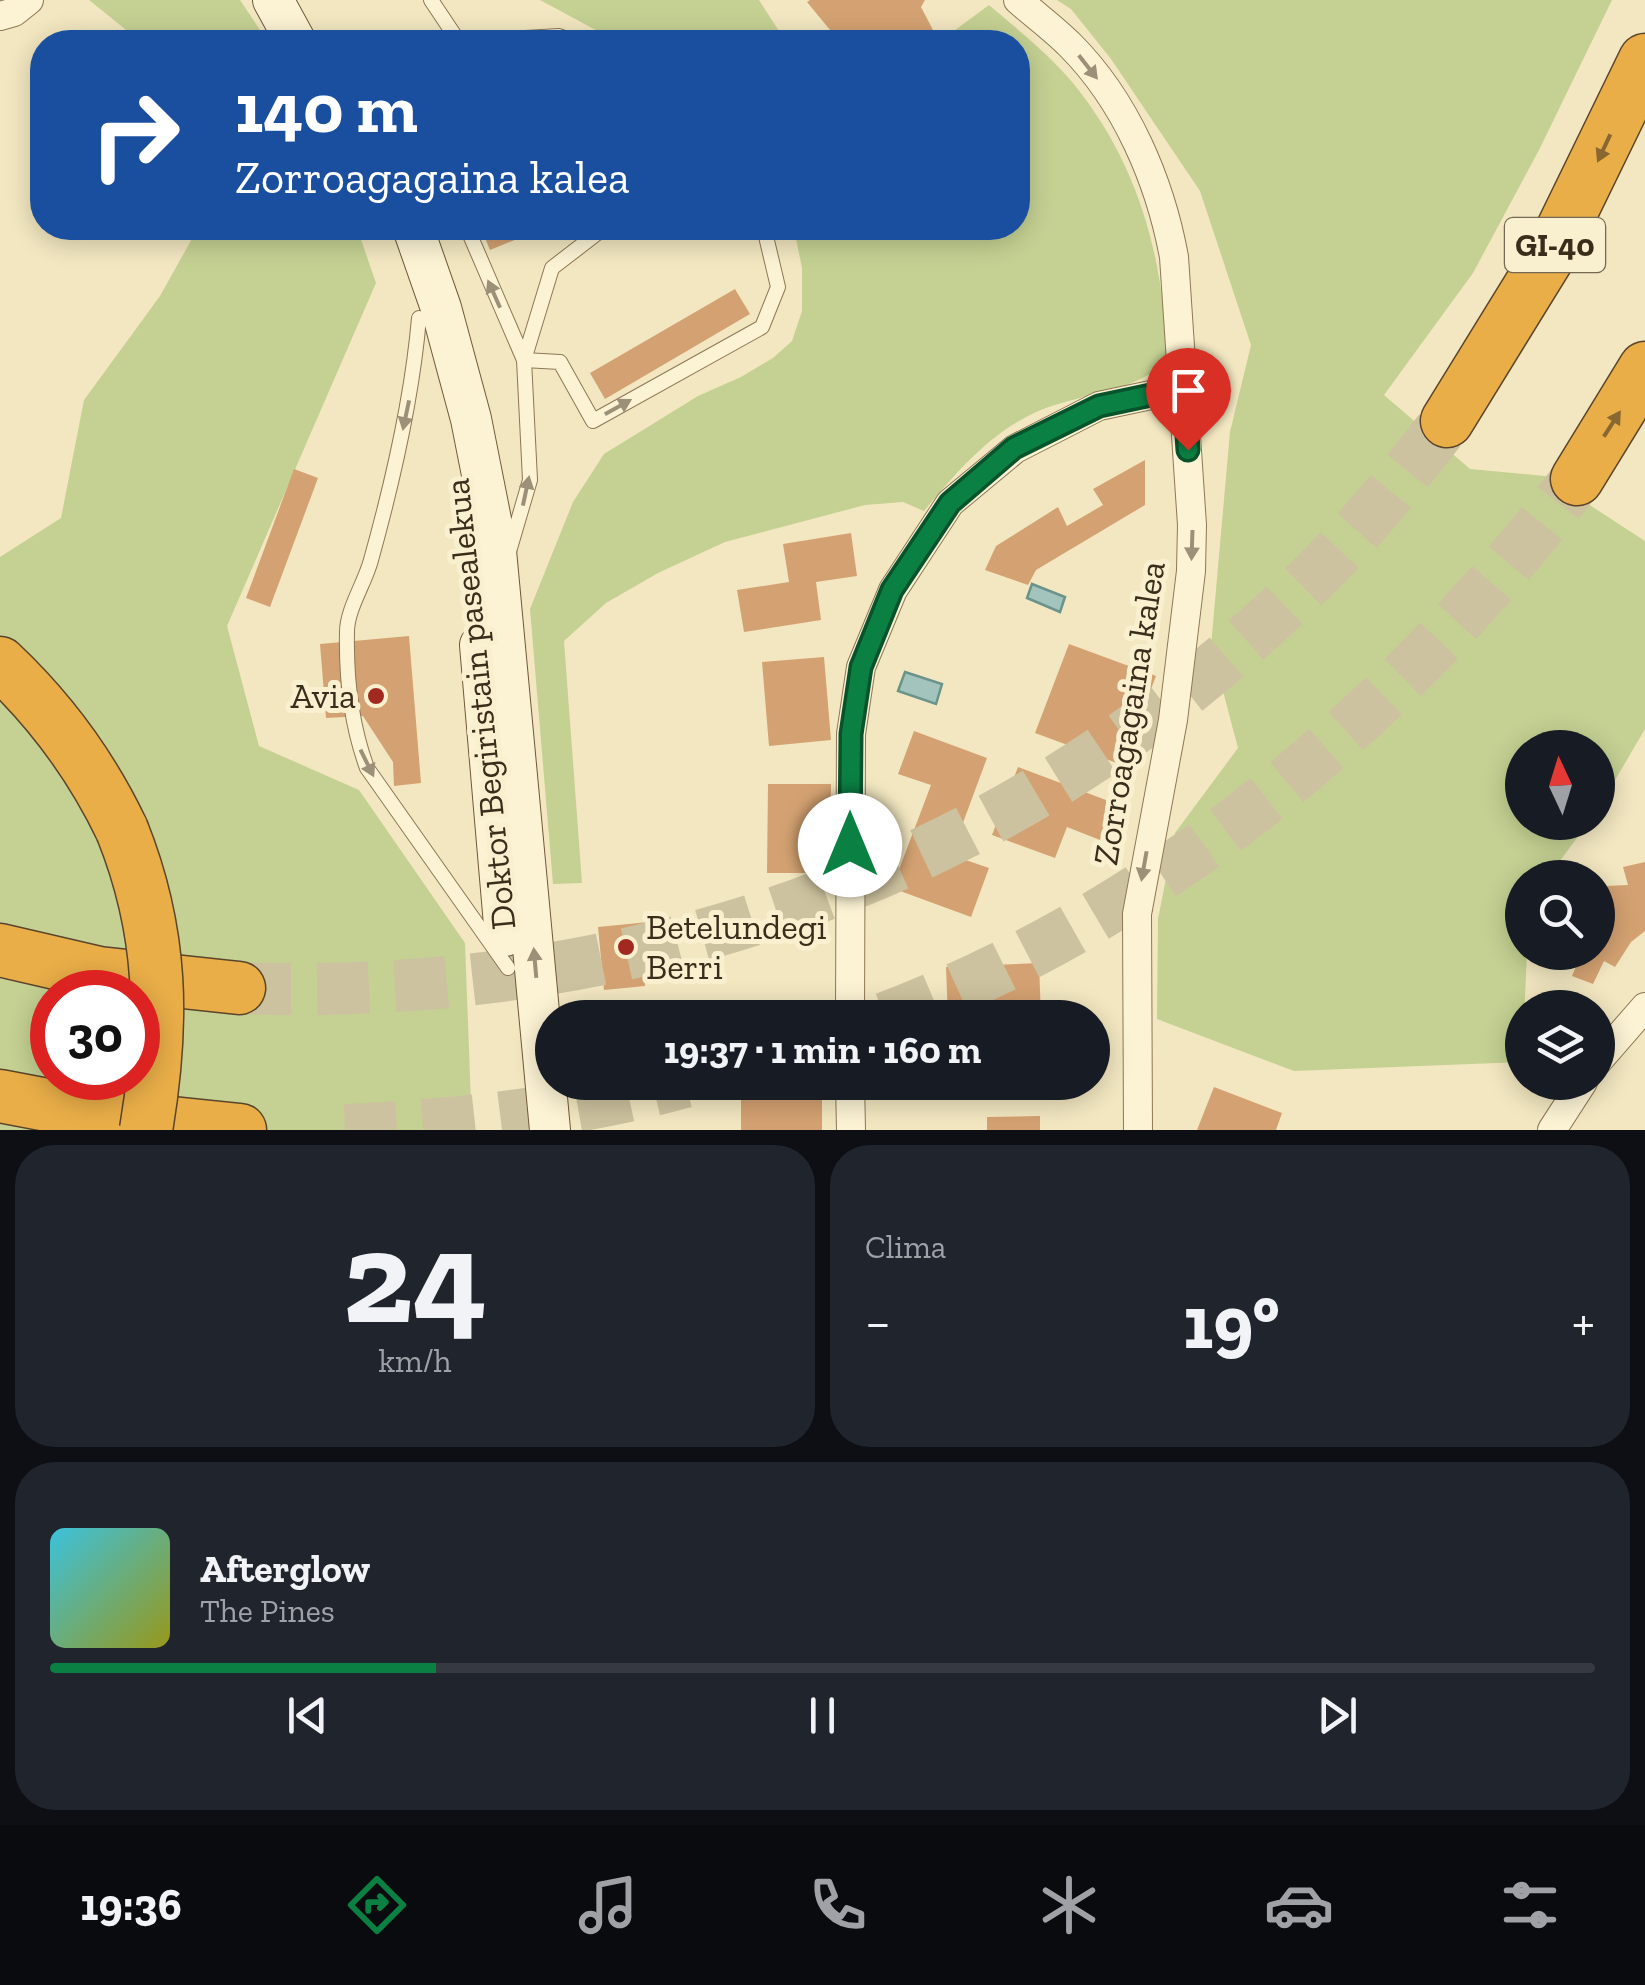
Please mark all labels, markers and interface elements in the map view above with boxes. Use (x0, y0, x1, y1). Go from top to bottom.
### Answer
one-way arrow (1077, 54, 1098, 80)
text: 140 m (235, 66, 418, 150)
icon: right (70, 70, 200, 200)
one-way arrow (1596, 134, 1613, 163)
text: Zorroagagaina kalea (235, 151, 630, 205)
road number: GI-40 (1505, 218, 1605, 272)
one-way arrow (486, 279, 502, 309)
pin (1146, 348, 1231, 451)
icon: arrive (1161, 363, 1216, 418)
one-way arrow (604, 399, 632, 417)
one-way arrow (398, 400, 414, 431)
one-way arrow (1603, 410, 1621, 438)
one-way arrow (519, 475, 535, 506)
street label: Doktor Begiristain pasealekua (435, 476, 525, 932)
one-way arrow (1183, 530, 1199, 562)
street label: Zorroagagaina kalea (1084, 558, 1174, 868)
place label: Avia (290, 675, 356, 717)
marker: Avia (365, 685, 387, 707)
north arrow (1505, 730, 1615, 840)
map controls (1505, 730, 1615, 1100)
one-way arrow (359, 749, 376, 778)
position arrow (798, 793, 902, 897)
one-way arrow (1136, 851, 1151, 882)
button: search (1505, 860, 1615, 970)
place label: Betelundegi Berri (646, 906, 827, 988)
marker: Betelundegi Berri (615, 936, 637, 958)
one-way arrow (527, 947, 543, 979)
speed limit sign: 30 (30, 970, 160, 1100)
button: layers (1505, 990, 1615, 1100)
text: 19:37 · 1 min · 160 m (664, 1027, 981, 1073)
text: 24 (343, 1199, 487, 1355)
text: Clima (865, 1228, 946, 1266)
text: 19° (1183, 1277, 1280, 1367)
text: − (865, 1289, 891, 1355)
text: + (1572, 1289, 1595, 1355)
text: km/h (378, 1342, 452, 1380)
text: Afterglow (200, 1546, 370, 1592)
text: The Pines (200, 1592, 335, 1630)
icon: previous (280, 1688, 335, 1743)
icon: pause (795, 1688, 850, 1743)
icon: next (1310, 1688, 1365, 1743)
icon: directions (342, 1870, 412, 1940)
icon: music (573, 1870, 643, 1940)
icon: phone (803, 1870, 873, 1940)
icon: climate (1034, 1870, 1104, 1940)
icon: car (1264, 1870, 1334, 1940)
icon: filters (1495, 1870, 1565, 1940)
text: 19:36 (80, 1878, 182, 1932)

